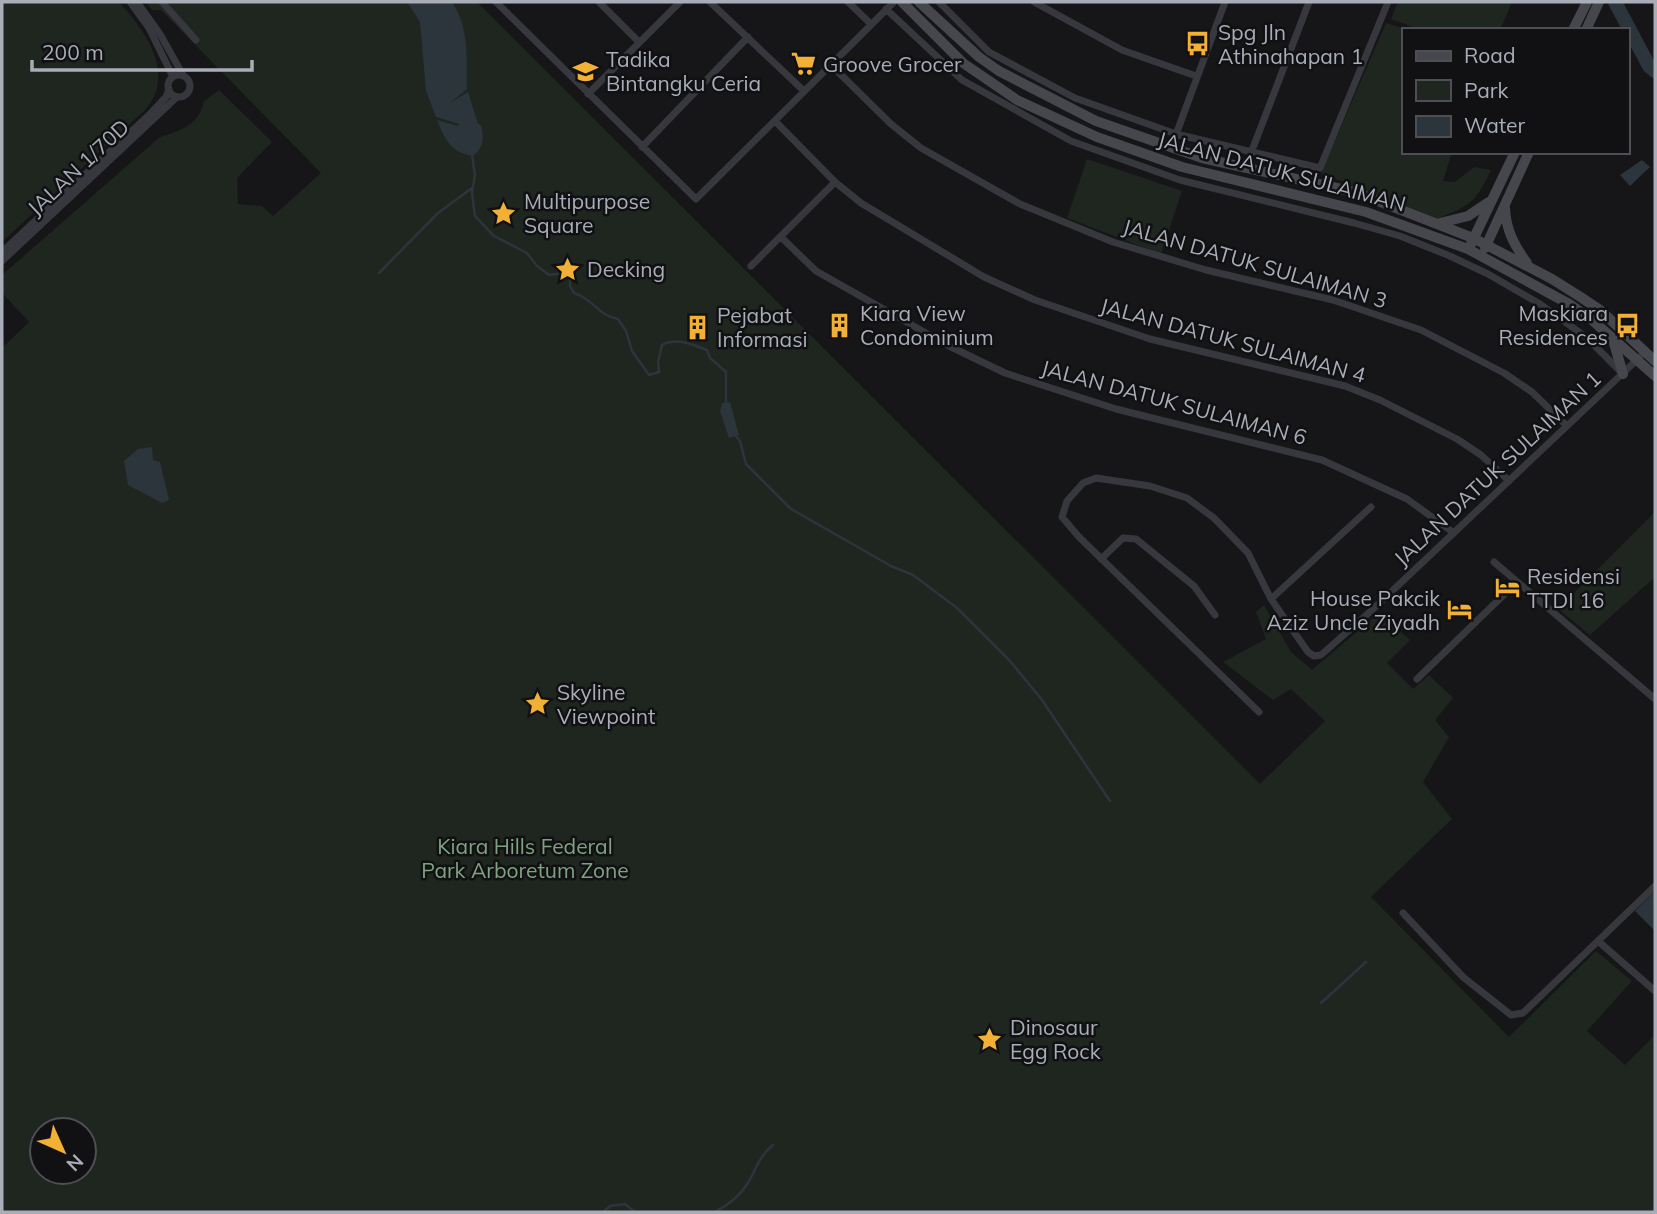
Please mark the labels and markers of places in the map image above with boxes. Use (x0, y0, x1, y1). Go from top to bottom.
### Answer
place label: Spg Jln Athinahapan 1 (1218, 19, 1363, 69)
bus stop icon: Spg Jln Athinahapan 1 (1184, 30, 1212, 58)
place label: Tadika Bintangku Ceria (606, 46, 761, 96)
supermarket icon: Groove Grocer (789, 50, 817, 78)
place label: Groove Grocer (823, 51, 962, 77)
school or university icon: Tadika Bintangku Ceria (572, 57, 600, 85)
place label: Multipurpose Square (524, 188, 650, 238)
place icon: Multipurpose Square (490, 199, 518, 227)
place icon: Decking (553, 255, 581, 283)
place label: Decking (587, 256, 665, 282)
place label: Kiara View Condominium (860, 300, 994, 350)
place label: Maskiara Residences (1499, 300, 1608, 350)
place label: Pejabat Informasi (717, 302, 808, 352)
building icon: Kiara View Condominium (826, 311, 854, 339)
bus stop icon: Maskiara Residences (1614, 311, 1642, 339)
building icon: Pejabat Informasi (683, 313, 711, 341)
place label: Residensi TTDI 16 (1527, 563, 1620, 613)
hotel icon: Residensi TTDI 16 (1493, 574, 1521, 602)
place label: House Pakcik Aziz Uncle Ziyadh (1266, 585, 1440, 635)
hotel icon: House Pakcik Aziz Uncle Ziyadh (1446, 596, 1474, 624)
place label: Skyline Viewpoint (557, 679, 655, 729)
place icon: Skyline Viewpoint (523, 690, 551, 718)
place label: Dinosaur Egg Rock (1010, 1014, 1101, 1064)
place icon: Dinosaur Egg Rock (976, 1025, 1004, 1053)

